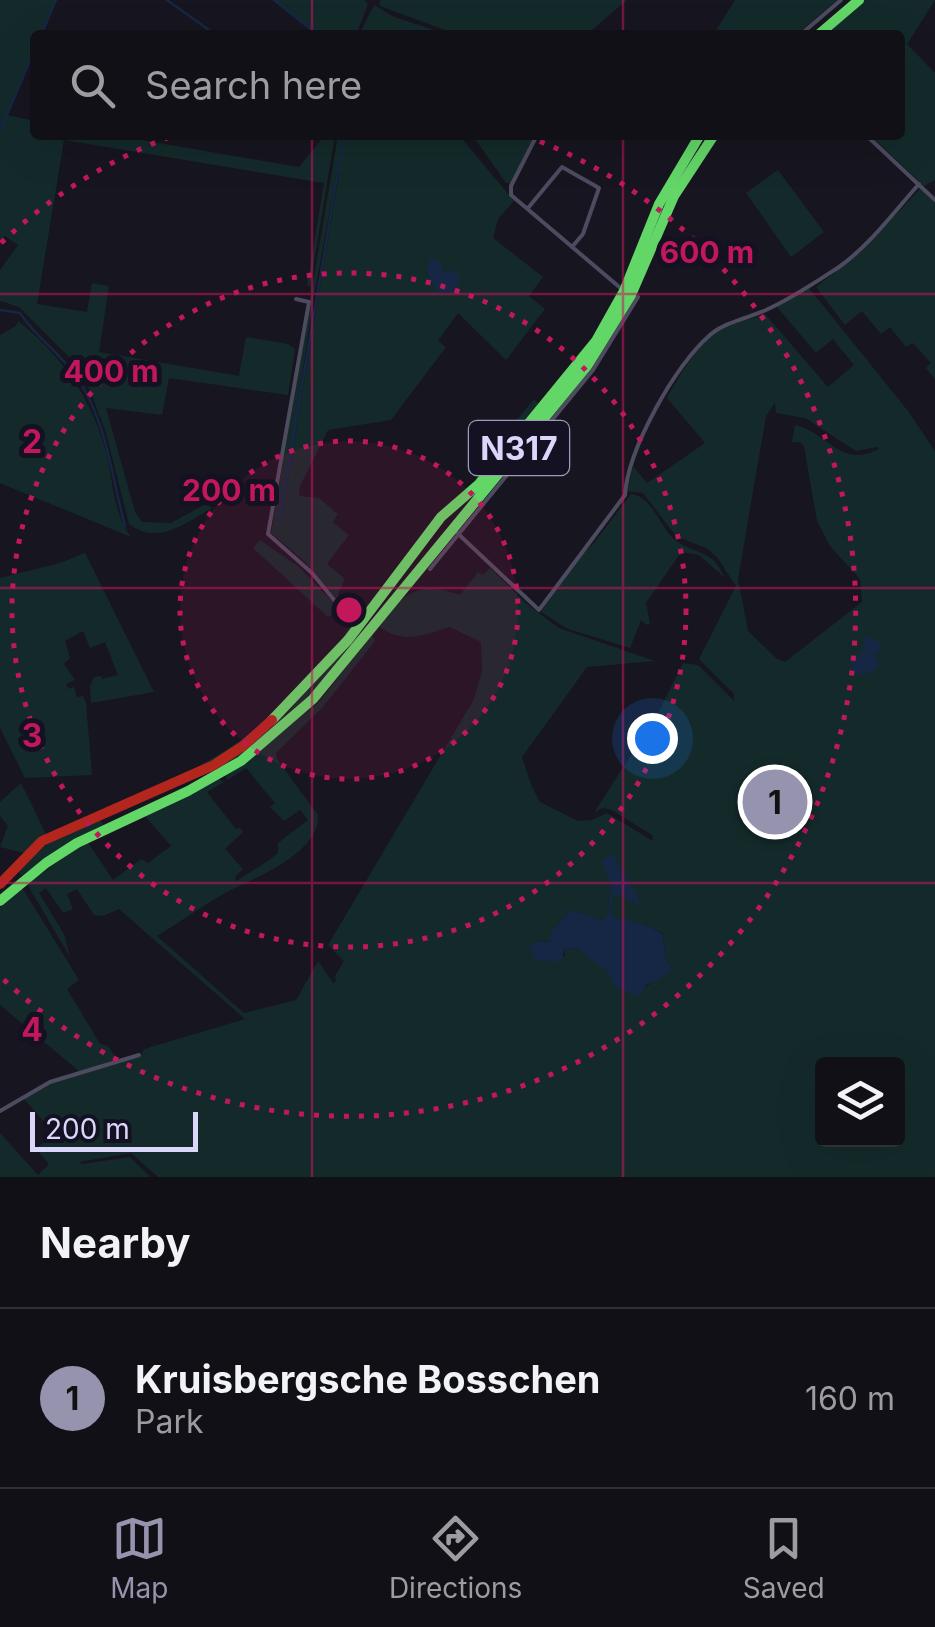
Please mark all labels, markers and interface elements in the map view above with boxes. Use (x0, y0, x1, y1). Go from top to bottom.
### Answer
search box (30, 30, 905, 140)
icon: search (65, 58, 120, 113)
text: Search here (145, 62, 362, 108)
text: 600 m (660, 234, 754, 270)
text: 400 m (63, 353, 159, 389)
road number: N317 (469, 421, 569, 475)
text: 2 (22, 422, 42, 461)
text: 200 m (182, 472, 276, 508)
centre of rings (331, 592, 367, 628)
your location (627, 713, 678, 764)
text: 3 (22, 716, 42, 755)
pin: 1 (742, 764, 808, 840)
text: 4 (21, 1010, 43, 1049)
map controls (815, 1057, 905, 1147)
button: layers (815, 1057, 905, 1147)
scale bar (30, 1107, 198, 1152)
text: 200 m (45, 1112, 130, 1146)
text: Nearby (40, 1217, 191, 1268)
text: Kruisbergsche Bosschen (135, 1356, 600, 1402)
text: 1 (66, 1379, 79, 1418)
text: 160 m (805, 1379, 895, 1418)
text: Park (135, 1402, 204, 1441)
tab: Map (110, 1511, 168, 1605)
tab: Directions (389, 1511, 522, 1605)
tab: Saved (743, 1511, 825, 1605)

